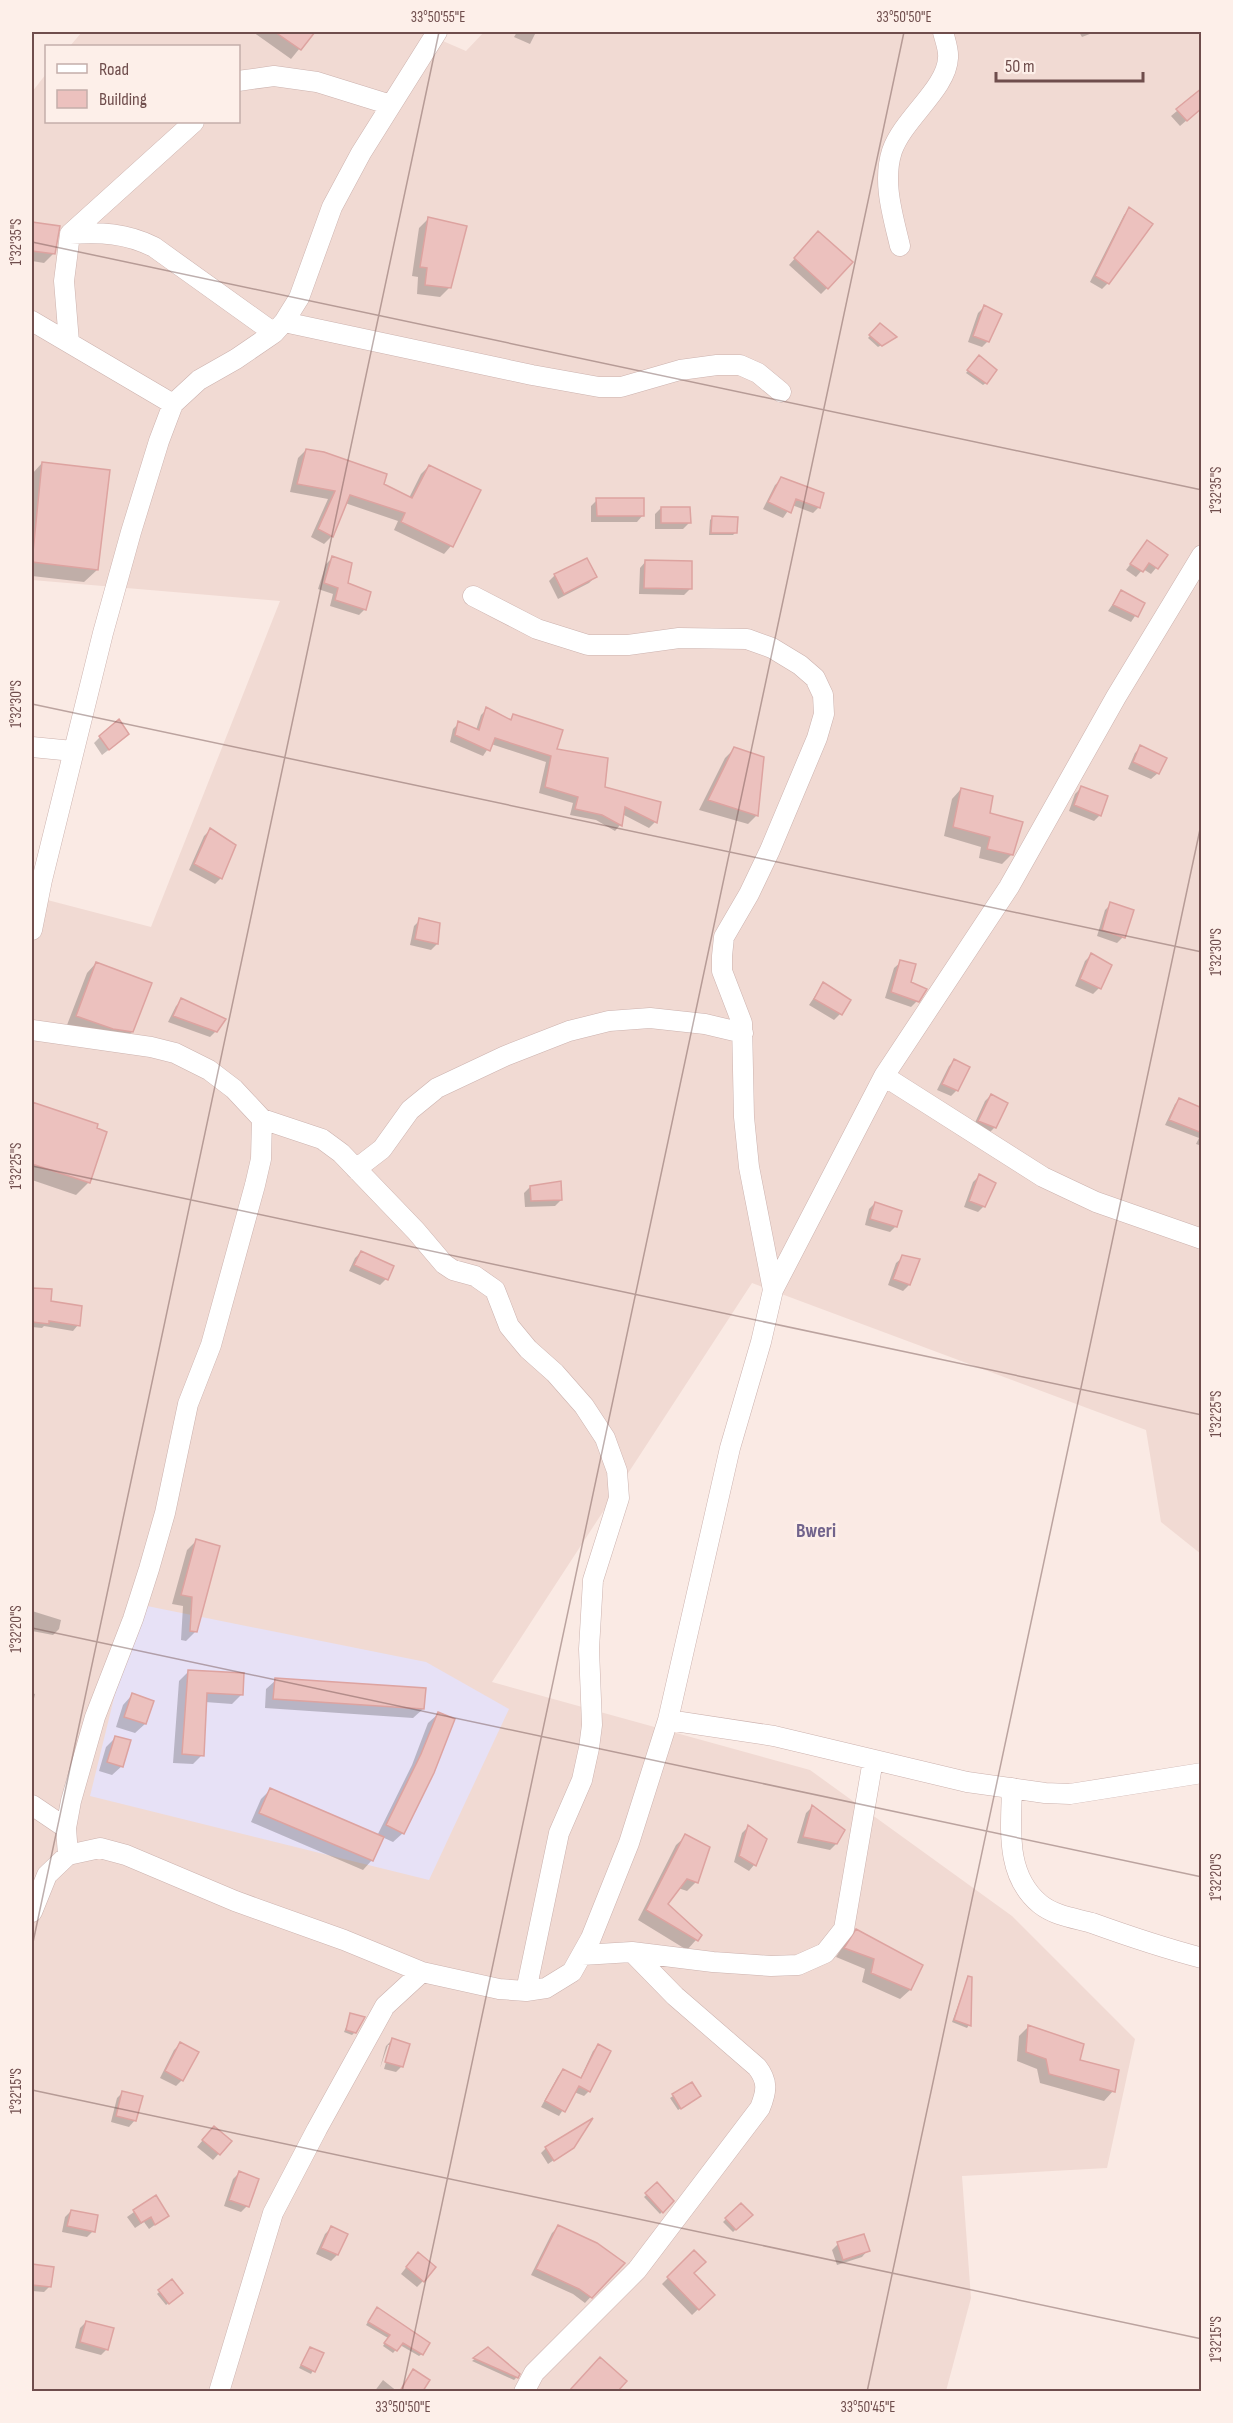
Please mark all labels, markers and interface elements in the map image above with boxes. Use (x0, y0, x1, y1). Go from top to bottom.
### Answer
text: 33°50'55"E (411, 8, 465, 27)
text: 33°50'50"E (876, 8, 932, 27)
legend (45, 45, 240, 123)
scale bar (996, 45, 1143, 83)
text: 50 m (1005, 56, 1035, 77)
text: Road (99, 59, 129, 80)
text: Building (99, 89, 147, 110)
text: 1°32'35"S (7, 219, 26, 265)
text: 1°32'35"S (1207, 467, 1226, 513)
text: 1°32'30"S (7, 680, 26, 728)
text: 1°32'30"S (1207, 928, 1226, 976)
text: 1°32'25"S (7, 1143, 26, 1189)
text: 1°32'25"S (1207, 1391, 1226, 1437)
district label: Bweri (796, 1519, 836, 1543)
text: 1°32'20"S (7, 1605, 26, 1653)
text: 1°32'20"S (1207, 1853, 1226, 1901)
text: 1°32'15"S (7, 2068, 26, 2114)
text: 1°32'15"S (1207, 2316, 1226, 2362)
text: 33°50'50"E (375, 2398, 431, 2417)
text: 33°50'45"E (840, 2398, 896, 2417)

